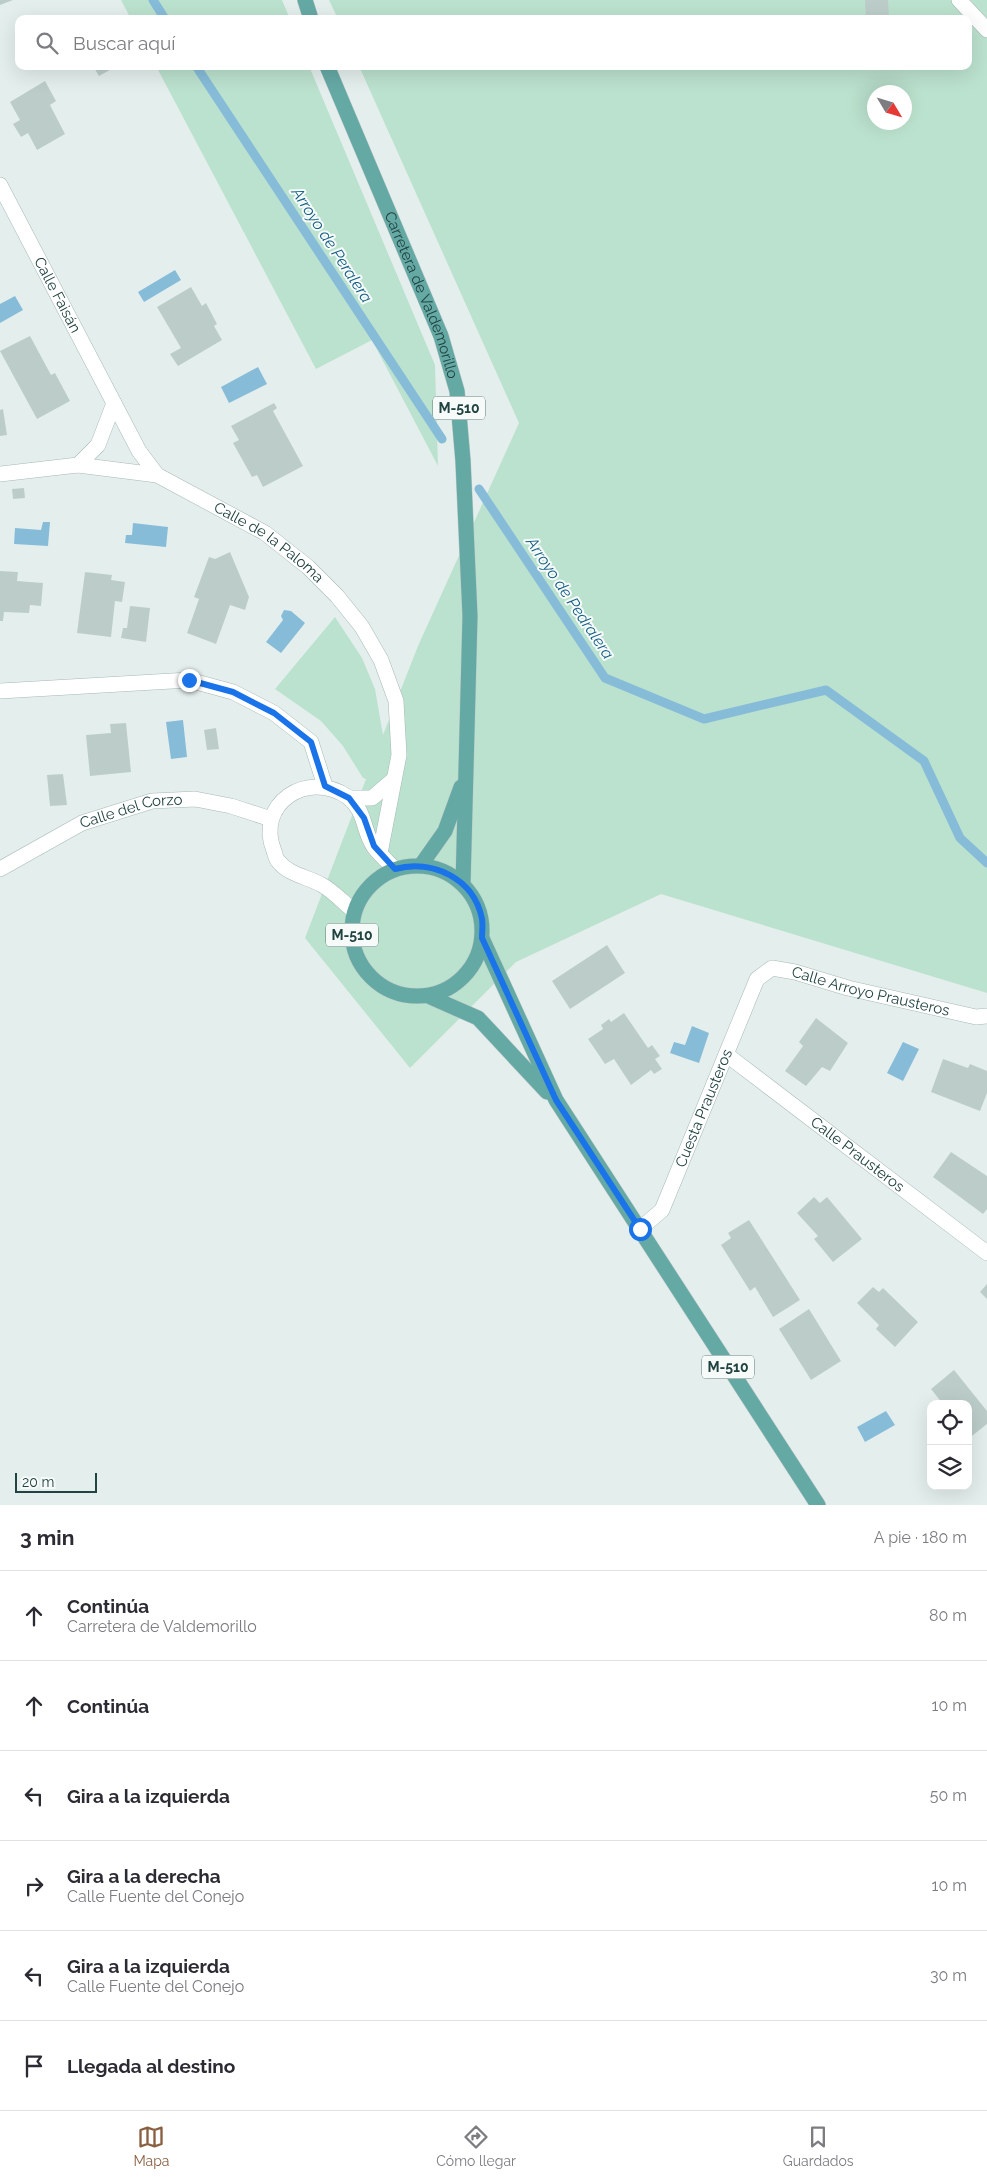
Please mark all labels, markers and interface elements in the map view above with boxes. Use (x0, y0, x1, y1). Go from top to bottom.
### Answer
search box (15, 15, 972, 70)
icon: search (33, 29, 61, 57)
text: Buscar aquí (73, 32, 175, 54)
north arrow (867, 85, 912, 130)
water label: Arroyo de Peralera (287, 183, 377, 307)
street label: Carretera de Valdemorillo (381, 209, 462, 381)
street label: Calle Faisán (30, 254, 85, 336)
road number: M-510 (433, 396, 485, 419)
street label: Calle de la Paloma (211, 498, 327, 586)
water label: Arroyo de Pedralera (522, 533, 618, 663)
route end (178, 669, 201, 692)
street label: Calle del Corzo (78, 791, 183, 832)
road number: M-510 (326, 924, 378, 946)
street label: Calle Arroyo Prausteros (790, 963, 951, 1020)
street label: Cuesta Prausteros (671, 1047, 736, 1170)
street label: Calle Prausteros (807, 1113, 908, 1196)
route start (629, 1218, 652, 1241)
road number: M-510 (702, 1355, 754, 1378)
map controls (927, 1400, 972, 1490)
button: locate (927, 1400, 972, 1445)
button: layers (927, 1445, 972, 1490)
scale bar (15, 1470, 98, 1493)
text: 20 m (22, 1474, 54, 1490)
text: 3 min (20, 1525, 74, 1550)
text: A pie · 180 m (874, 1528, 967, 1547)
text: Continúa (67, 1595, 149, 1617)
icon: ahead (20, 1602, 48, 1630)
text: 80 m (929, 1606, 967, 1625)
text: Carretera de Valdemorillo (67, 1617, 257, 1636)
icon: ahead (20, 1692, 48, 1720)
text: Continúa (67, 1695, 149, 1717)
text: 10 m (932, 1696, 967, 1715)
icon: left (20, 1782, 48, 1810)
text: Gira a la izquierda (67, 1785, 230, 1807)
text: 50 m (930, 1786, 967, 1805)
text: Gira a la derecha (67, 1865, 221, 1887)
icon: right (20, 1872, 48, 1900)
text: 10 m (932, 1876, 967, 1895)
text: Calle Fuente del Conejo (67, 1887, 244, 1906)
text: Gira a la izquierda (67, 1955, 230, 1977)
icon: left (20, 1962, 48, 1990)
text: 30 m (930, 1966, 967, 1985)
text: Calle Fuente del Conejo (67, 1977, 244, 1996)
icon: arrive (20, 2052, 48, 2080)
text: Llegada al destino (67, 2055, 235, 2077)
tab: Mapa (133, 2123, 169, 2169)
tab: Cómo llegar (436, 2123, 516, 2169)
tab: Guardados (783, 2123, 854, 2169)

